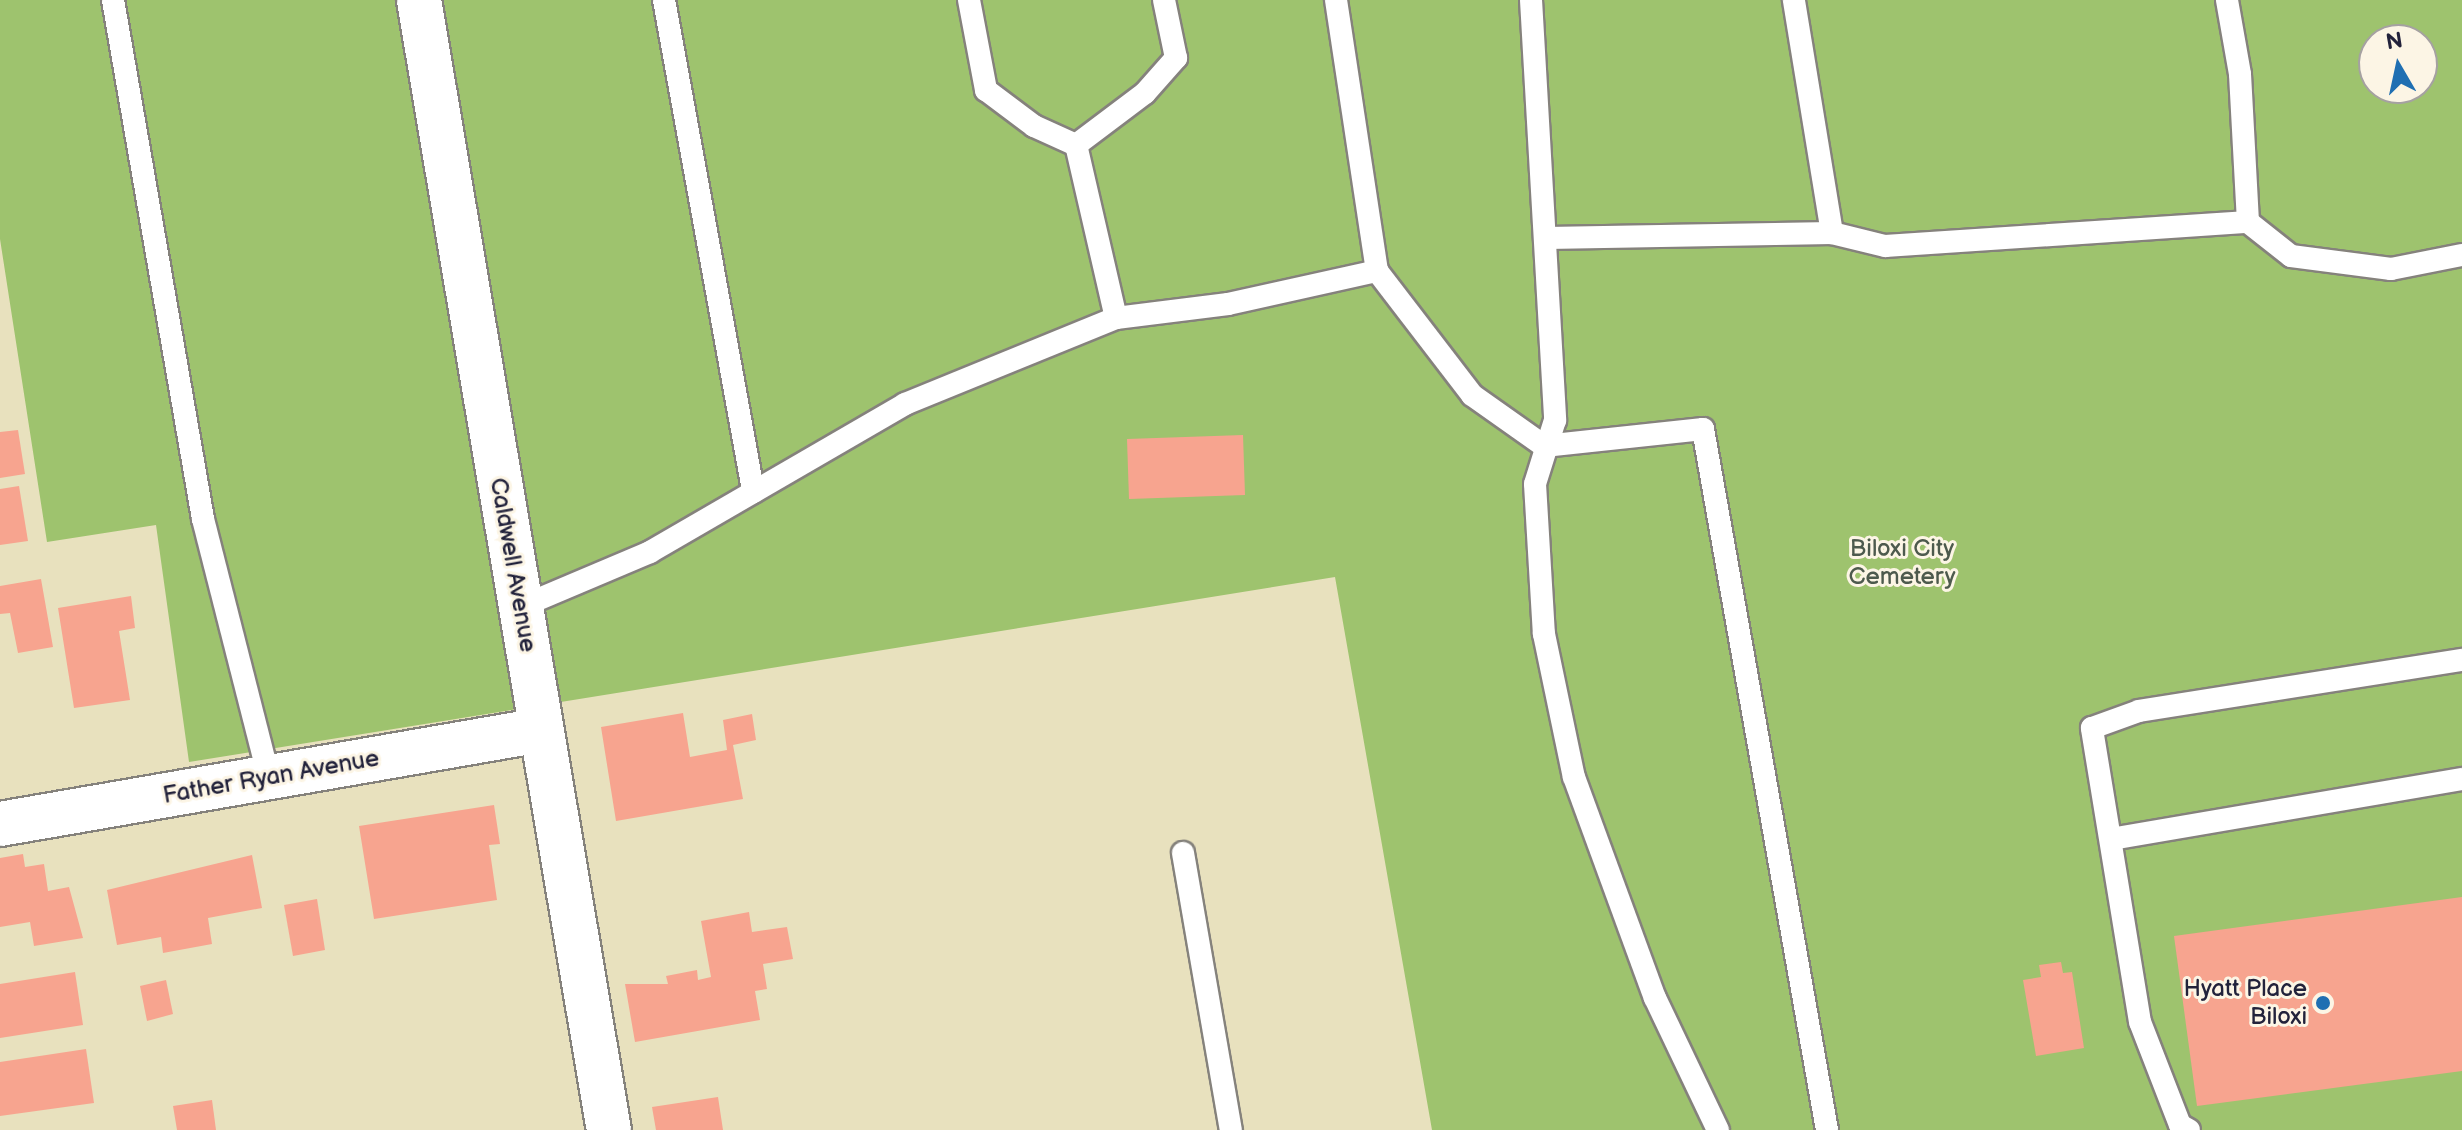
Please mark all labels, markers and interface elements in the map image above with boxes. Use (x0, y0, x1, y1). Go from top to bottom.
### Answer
north arrow (2358, 24, 2438, 104)
text: N (2384, 27, 2405, 56)
street label: Caldwell Avenue (483, 476, 543, 654)
park label: Biloxi City Cemetery (1849, 535, 1955, 591)
street label: Father Ryan Avenue (161, 744, 381, 810)
place label: Hyatt Place Biloxi (2184, 975, 2307, 1031)
marker: Hyatt Place Biloxi (2314, 994, 2332, 1012)

